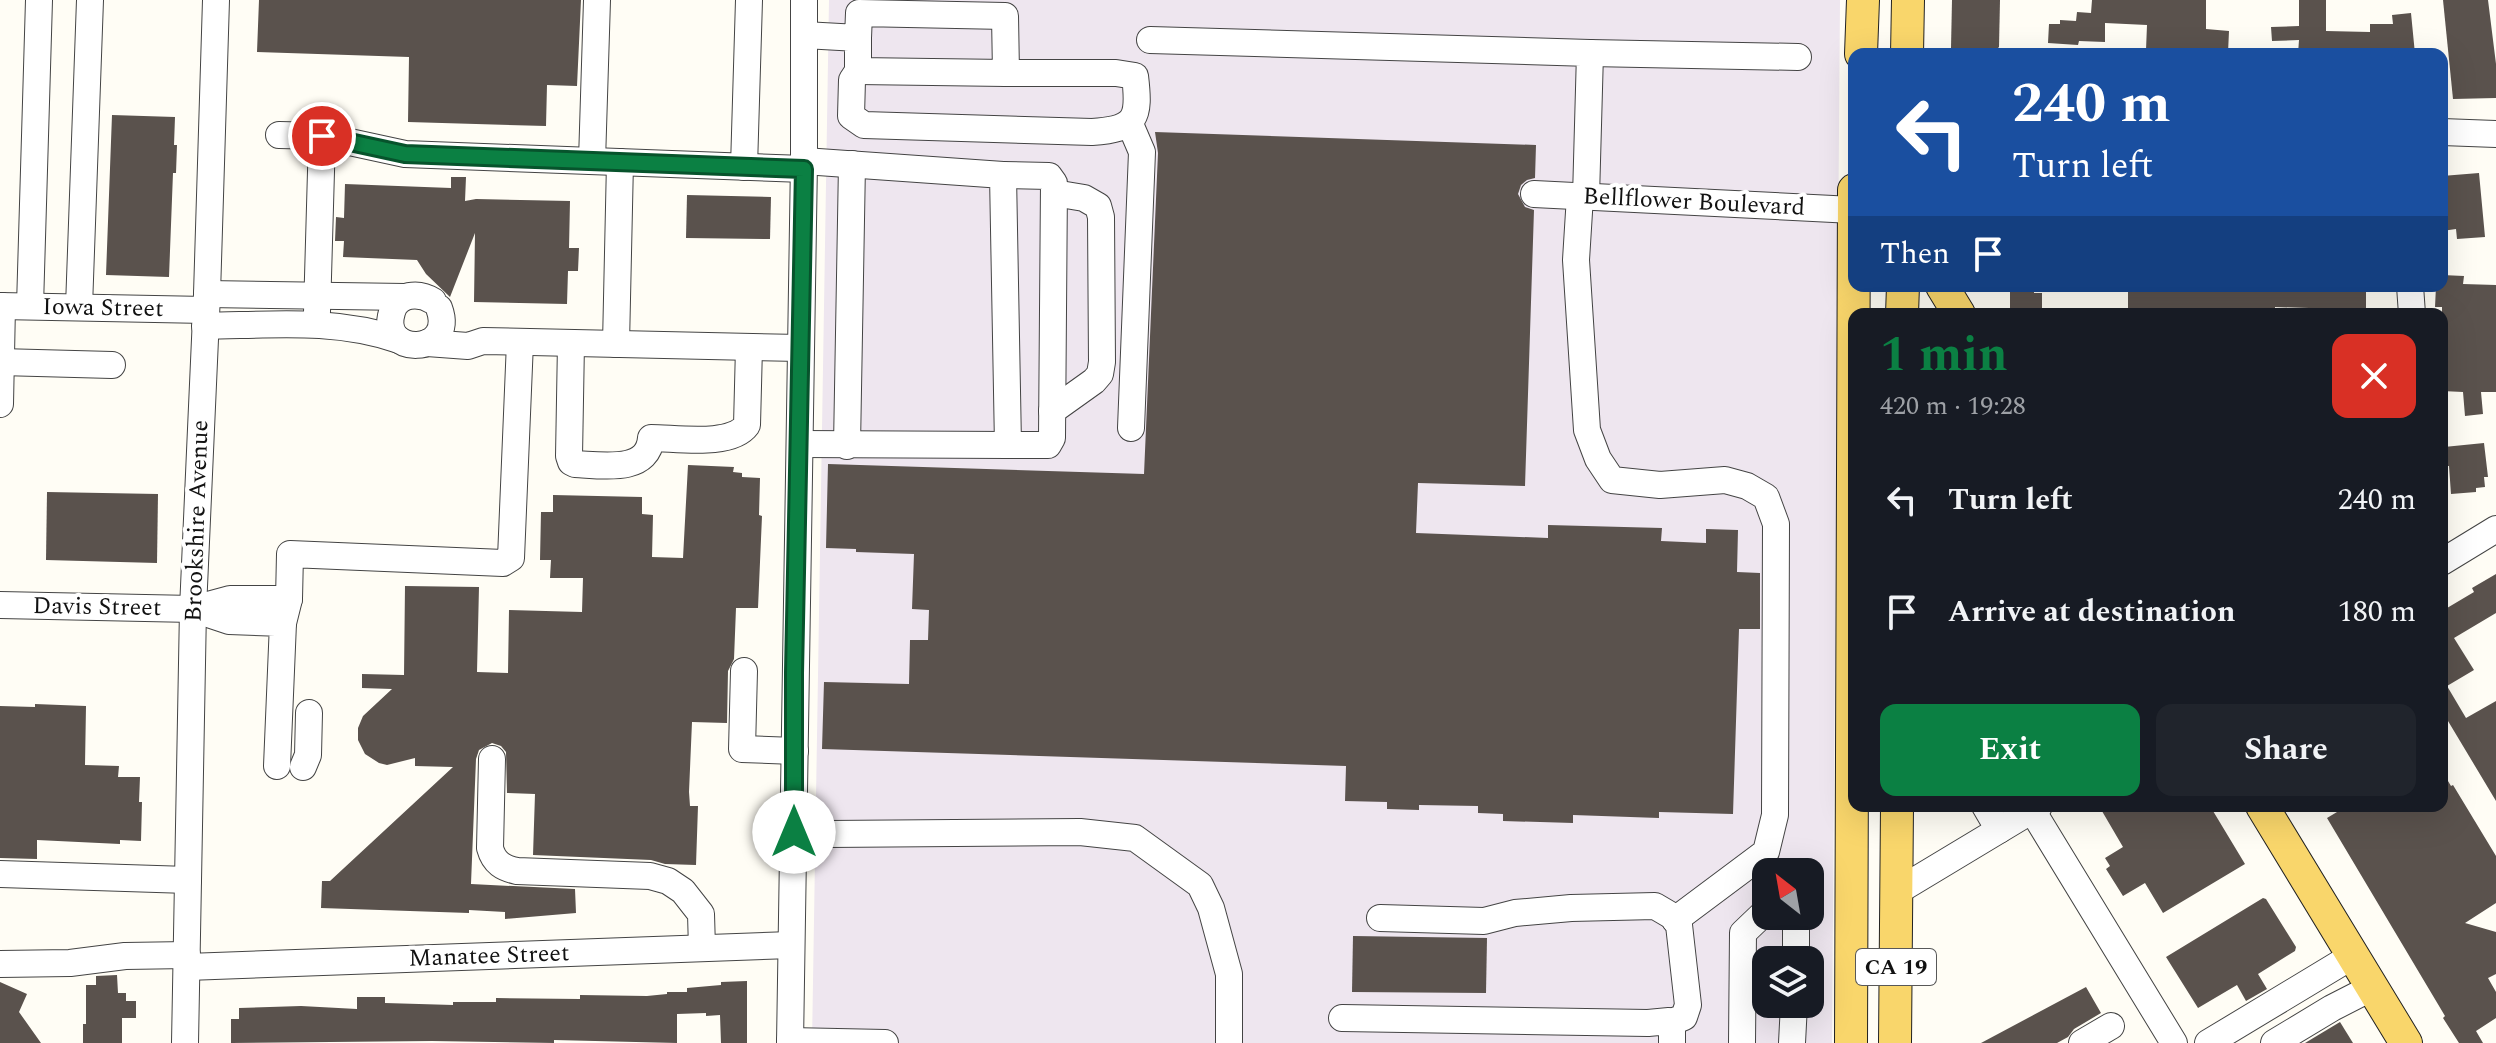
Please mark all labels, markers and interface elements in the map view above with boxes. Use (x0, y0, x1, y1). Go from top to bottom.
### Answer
text: 240 m (2012, 62, 2171, 147)
icon: left (1880, 80, 1984, 184)
pin (288, 102, 356, 170)
icon: arrive (300, 114, 344, 158)
text: Turn left (2012, 139, 2153, 194)
street label: Bellflower Boulevard (1582, 178, 1806, 226)
text: Then (1880, 231, 1950, 277)
icon: arrive (1966, 232, 2010, 276)
street label: Iowa Street (42, 289, 164, 327)
text: 1 min (1880, 319, 2008, 392)
button: close (2332, 334, 2416, 418)
text: 420 m · 19:28 (1880, 386, 2026, 426)
street label: Brookshire Avenue (175, 419, 219, 623)
text: Turn left (1948, 477, 2073, 523)
text: 240 m (2338, 477, 2416, 523)
icon: left (1880, 478, 1924, 522)
street label: Davis Street (32, 588, 162, 626)
text: Arrive at destination (1948, 589, 2235, 635)
text: 180 m (2338, 589, 2416, 635)
icon: arrive (1880, 590, 1924, 634)
button: Exit (1880, 704, 2140, 796)
button: Share (2156, 704, 2416, 796)
position arrow (752, 790, 836, 874)
north arrow (1752, 858, 1824, 930)
map controls (1752, 858, 1824, 1018)
street label: Manatee Street (408, 935, 570, 977)
button: layers (1752, 946, 1824, 1018)
road number: CA 19 (1856, 949, 1936, 985)

